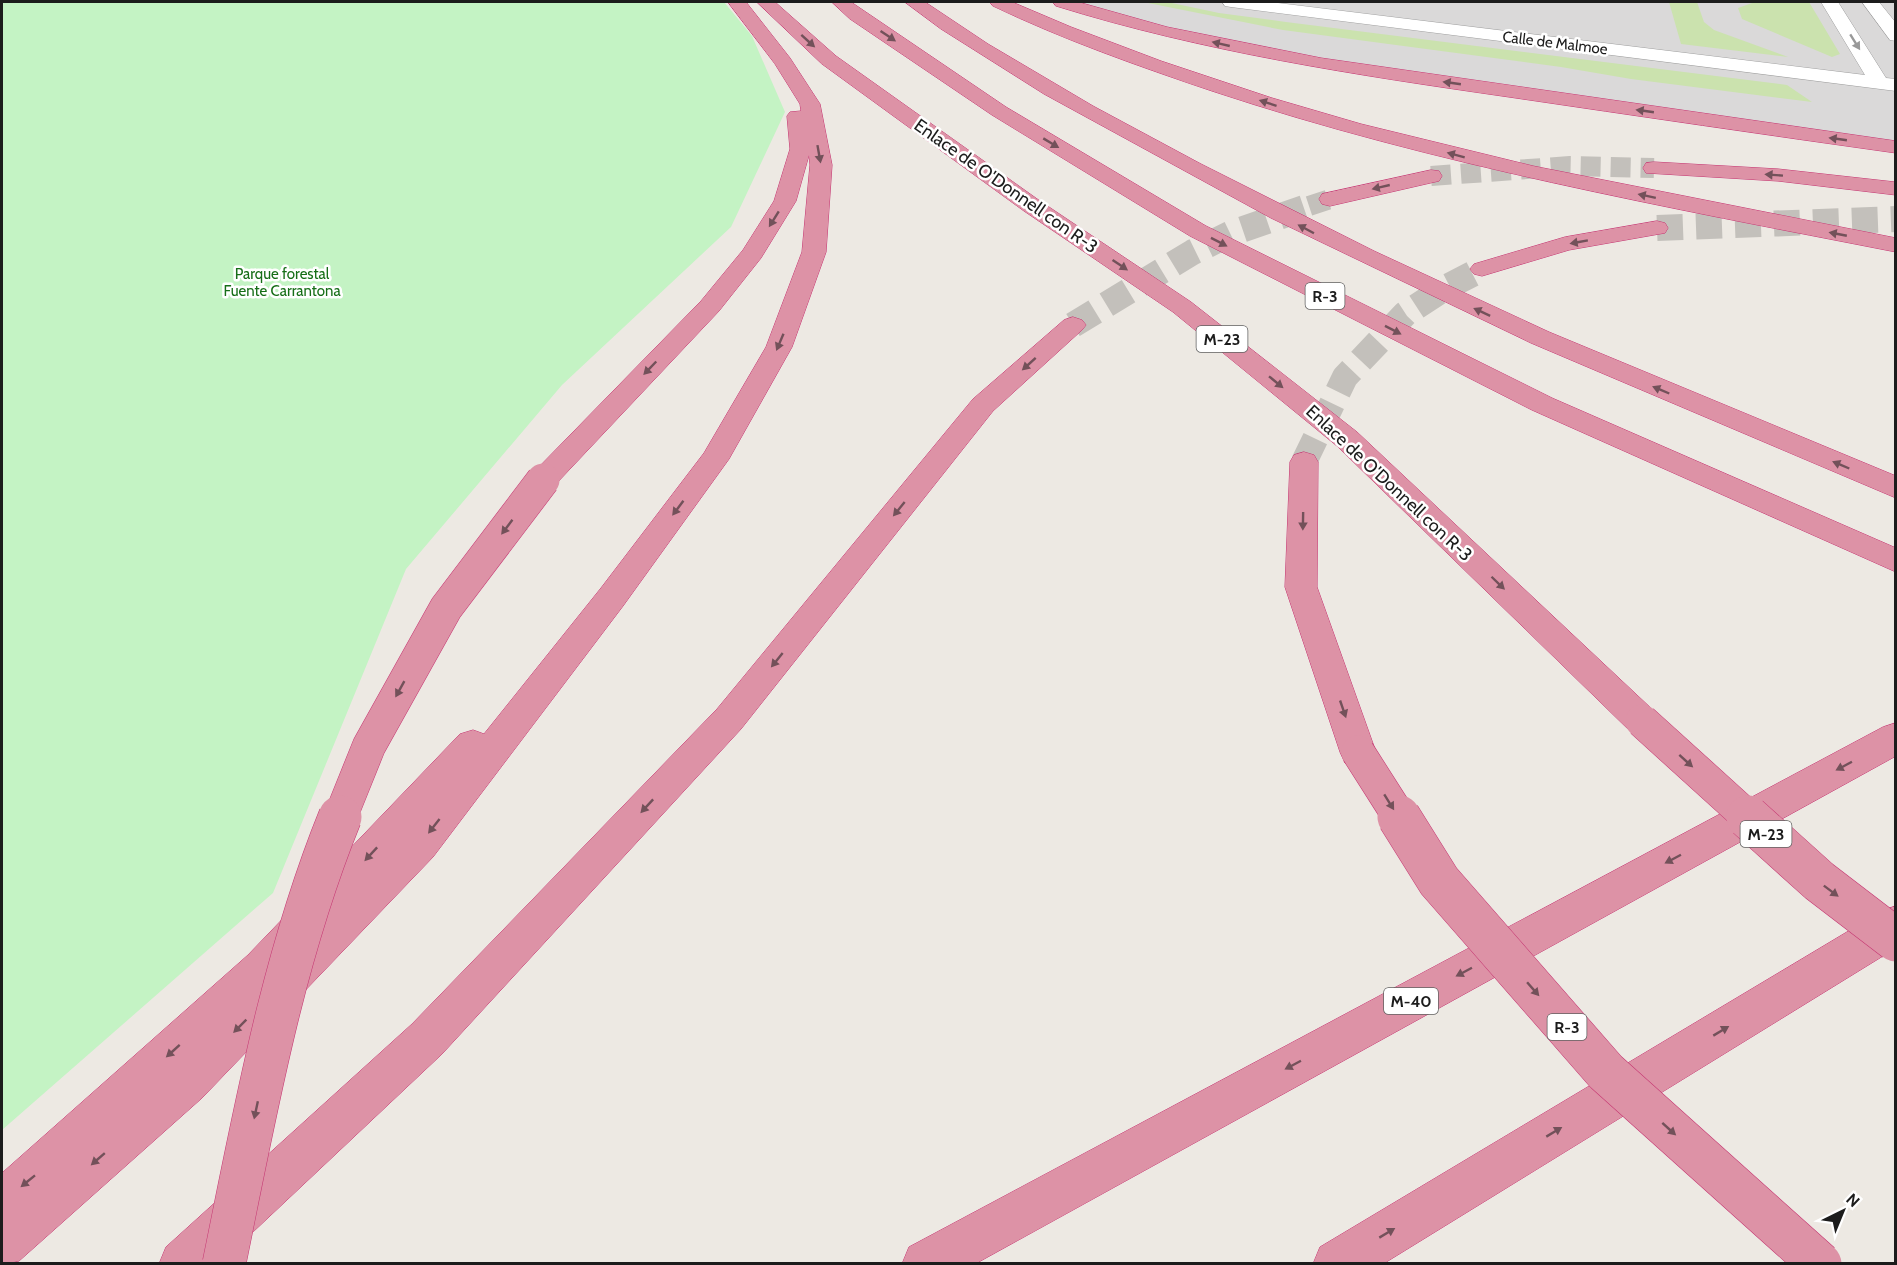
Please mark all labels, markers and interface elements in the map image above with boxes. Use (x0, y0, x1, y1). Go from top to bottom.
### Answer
street label: Calle de Malmoe (1501, 28, 1609, 58)
one-way arrow (880, 30, 896, 41)
one-way arrow (800, 34, 815, 47)
one-way arrow (1850, 34, 1861, 50)
one-way arrow (1212, 38, 1230, 48)
one-way arrow (1442, 79, 1461, 88)
one-way arrow (1259, 98, 1277, 108)
one-way arrow (1635, 106, 1654, 115)
street label: Enlace de O'Donnell con R-3 (910, 114, 1102, 258)
one-way arrow (1828, 134, 1847, 143)
one-way arrow (1043, 137, 1059, 148)
one-way arrow (815, 145, 824, 164)
one-way arrow (1447, 150, 1465, 159)
one-way arrow (1764, 170, 1783, 180)
one-way arrow (1371, 183, 1390, 193)
one-way arrow (1637, 191, 1656, 200)
one-way arrow (769, 211, 780, 227)
one-way arrow (1297, 224, 1314, 234)
one-way arrow (1828, 229, 1847, 238)
one-way arrow (1211, 237, 1228, 247)
one-way arrow (1569, 238, 1588, 247)
one-way arrow (1111, 259, 1127, 271)
park label: Parque forestal Fuente Carrantona (223, 265, 341, 300)
road number: R-3 (1306, 283, 1344, 309)
one-way arrow (1474, 307, 1491, 316)
one-way arrow (1385, 325, 1402, 335)
road number: M-23 (1196, 326, 1248, 352)
one-way arrow (775, 334, 785, 352)
one-way arrow (1022, 357, 1037, 370)
one-way arrow (644, 361, 658, 375)
one-way arrow (1268, 375, 1283, 387)
one-way arrow (1652, 385, 1670, 394)
street label: Enlace de O'Donnell con R-3 (1301, 400, 1477, 566)
one-way arrow (1832, 461, 1849, 470)
one-way arrow (673, 501, 685, 516)
one-way arrow (893, 501, 906, 517)
one-way arrow (1298, 511, 1307, 530)
one-way arrow (502, 519, 514, 534)
one-way arrow (1490, 576, 1505, 590)
one-way arrow (771, 653, 783, 668)
one-way arrow (395, 681, 406, 697)
one-way arrow (1339, 700, 1349, 718)
one-way arrow (1678, 754, 1693, 768)
one-way arrow (1835, 761, 1852, 771)
one-way arrow (1384, 794, 1395, 810)
one-way arrow (641, 798, 654, 813)
one-way arrow (428, 818, 441, 834)
road number: M-23 (1740, 821, 1792, 847)
one-way arrow (364, 847, 378, 861)
one-way arrow (1664, 854, 1681, 864)
one-way arrow (1823, 884, 1839, 897)
one-way arrow (1455, 967, 1472, 977)
one-way arrow (1526, 981, 1539, 996)
road number: M-40 (1384, 988, 1438, 1014)
road number: R-3 (1548, 1014, 1586, 1040)
one-way arrow (234, 1019, 248, 1033)
one-way arrow (1713, 1026, 1730, 1036)
one-way arrow (166, 1044, 181, 1057)
one-way arrow (1284, 1060, 1301, 1070)
one-way arrow (251, 1101, 260, 1120)
one-way arrow (1661, 1122, 1676, 1136)
one-way arrow (1546, 1127, 1562, 1138)
one-way arrow (91, 1152, 106, 1165)
one-way arrow (20, 1175, 36, 1188)
north arrow (1813, 1181, 1873, 1241)
text: N (1842, 1190, 1864, 1211)
one-way arrow (1379, 1228, 1395, 1239)

